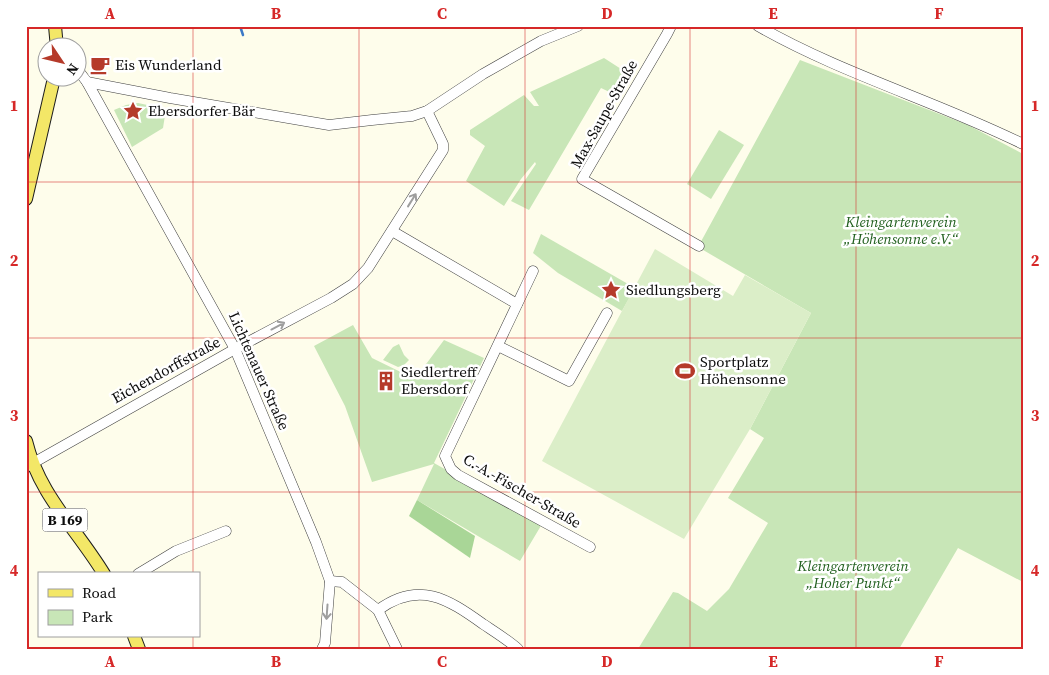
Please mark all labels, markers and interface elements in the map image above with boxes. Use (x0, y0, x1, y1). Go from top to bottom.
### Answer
text: A (105, 2, 116, 24)
text: B (271, 2, 282, 24)
text: C (437, 2, 447, 24)
text: D (601, 2, 613, 24)
text: E (768, 2, 778, 24)
text: F (934, 2, 944, 24)
north arrow (38, 38, 88, 88)
cafe icon: Eis Wunderland (89, 54, 111, 76)
place label: Eis Wunderland (115, 54, 222, 75)
street label: Max-Saupe-Straße (565, 55, 642, 172)
text: N (62, 60, 84, 79)
text: 1 (10, 94, 18, 116)
text: 1 (1031, 94, 1039, 116)
place icon: Ebersdorfer Bär (122, 100, 144, 122)
place label: Ebersdorfer Bär (148, 100, 256, 121)
one-way arrow (407, 193, 417, 207)
park label: Kleingartenverein „Höhensonne e.V.“ (843, 211, 959, 249)
text: 2 (10, 249, 19, 271)
text: 2 (1031, 249, 1040, 271)
place icon: Siedlungsberg (600, 279, 622, 301)
place label: Siedlungsberg (626, 279, 721, 300)
street label: Lichtenauer Straße (224, 308, 295, 434)
one-way arrow (271, 321, 286, 331)
street label: Eichendorffstraße (108, 331, 224, 408)
place label: Sportplatz Höhensonne (700, 351, 786, 389)
sports icon: Sportplatz Höhensonne (674, 360, 696, 382)
place label: Siedlertreff Ebersdorf (401, 361, 478, 399)
building icon: Siedlertreff Ebersdorf (375, 370, 397, 392)
text: 3 (10, 404, 19, 426)
text: 3 (1031, 404, 1040, 426)
street label: C.-A.-Fischer-Straße (459, 448, 585, 533)
road number: B 169 (42, 508, 88, 532)
park label: Kleingartenverein „Hoher Punkt“ (796, 555, 909, 593)
text: 4 (10, 559, 19, 581)
text: 4 (1031, 559, 1040, 581)
legend (38, 572, 200, 638)
text: Road (82, 582, 116, 603)
one-way arrow (323, 604, 332, 620)
text: Park (82, 606, 114, 627)
text: A (105, 650, 116, 672)
text: B (271, 650, 282, 672)
text: C (437, 650, 447, 672)
text: D (601, 650, 613, 672)
text: E (768, 650, 778, 672)
text: F (934, 650, 944, 672)

